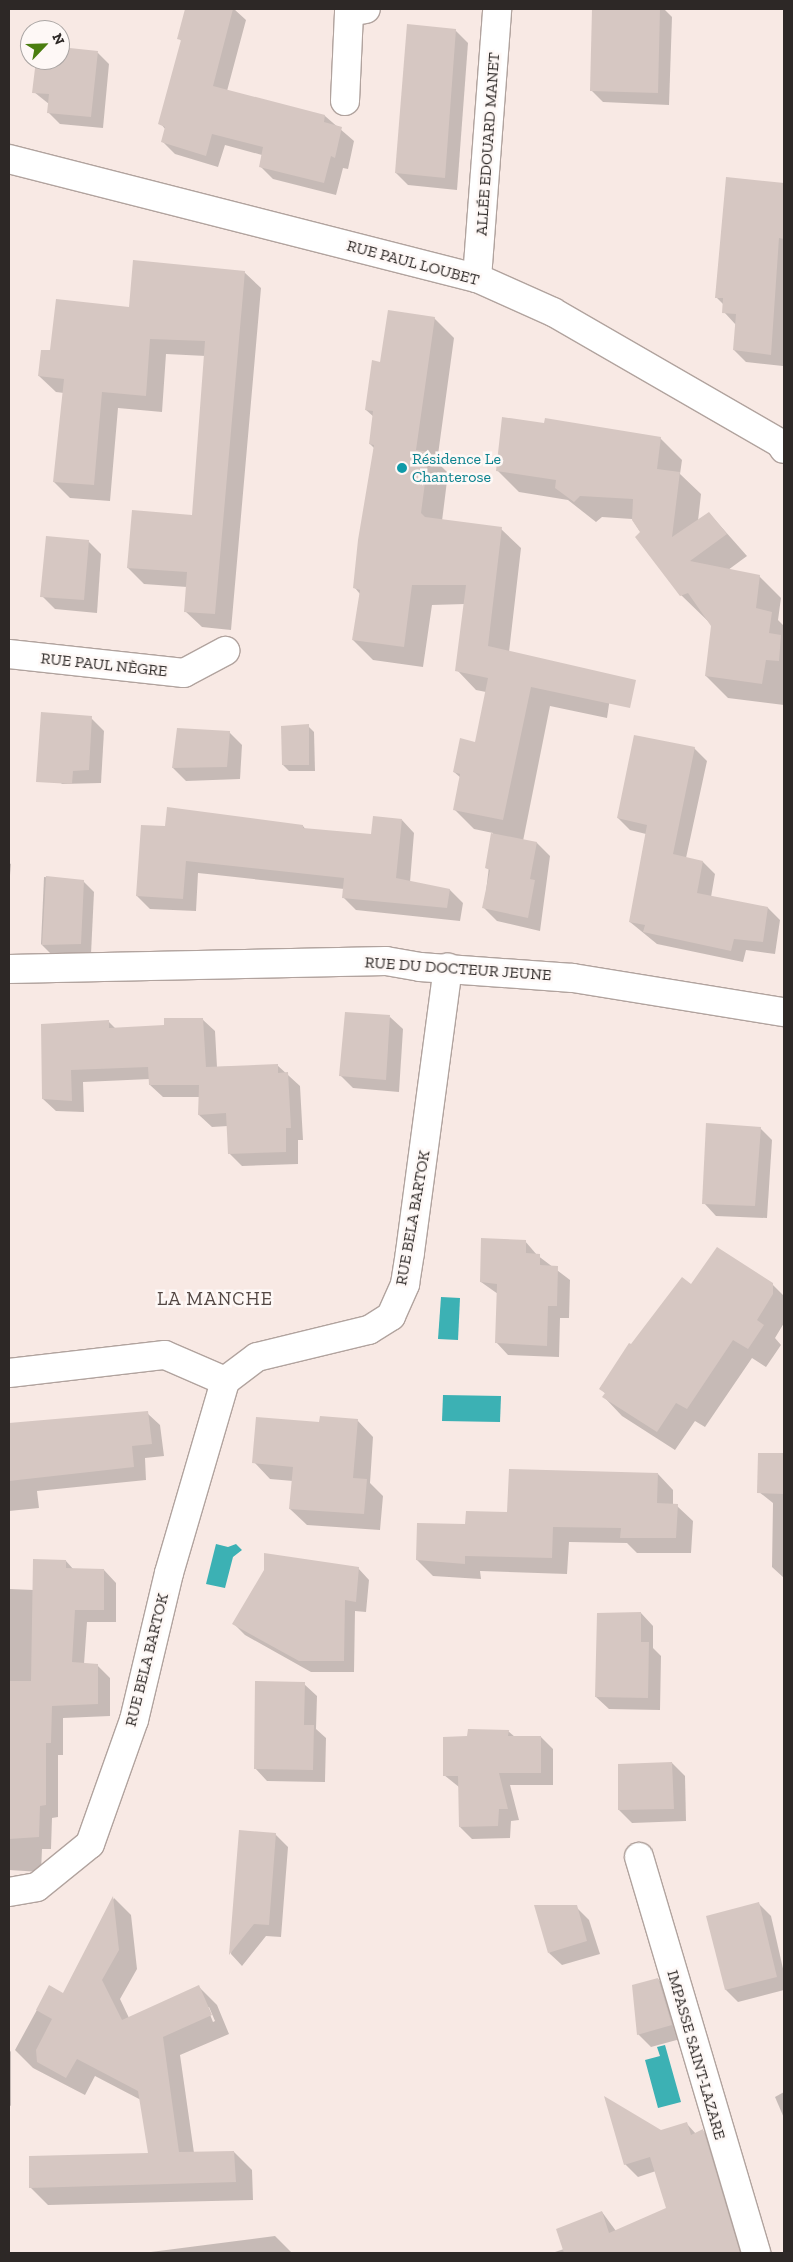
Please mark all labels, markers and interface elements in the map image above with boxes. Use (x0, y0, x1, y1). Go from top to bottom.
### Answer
north arrow (20, 20, 70, 70)
text: N (48, 31, 68, 47)
street label: ALLÉE EDOUARD MANET (472, 52, 504, 236)
street label: RUE PAUL LOUBET (344, 236, 482, 290)
place label: Résidence Le Chanterose (412, 449, 501, 487)
marker: Résidence Le Chanterose (396, 462, 408, 474)
street label: RUE PAUL NÈGRE (40, 649, 168, 681)
street label: RUE DU DOCTEUR JEUNE (364, 953, 552, 985)
street label: RUE BELA BARTOK (392, 1149, 434, 1287)
district label: LA MANCHE (156, 1288, 274, 1310)
street label: RUE BELA BARTOK (121, 1591, 173, 1729)
street label: IMPASSE SAINT-LAZARE (663, 1968, 729, 2142)

